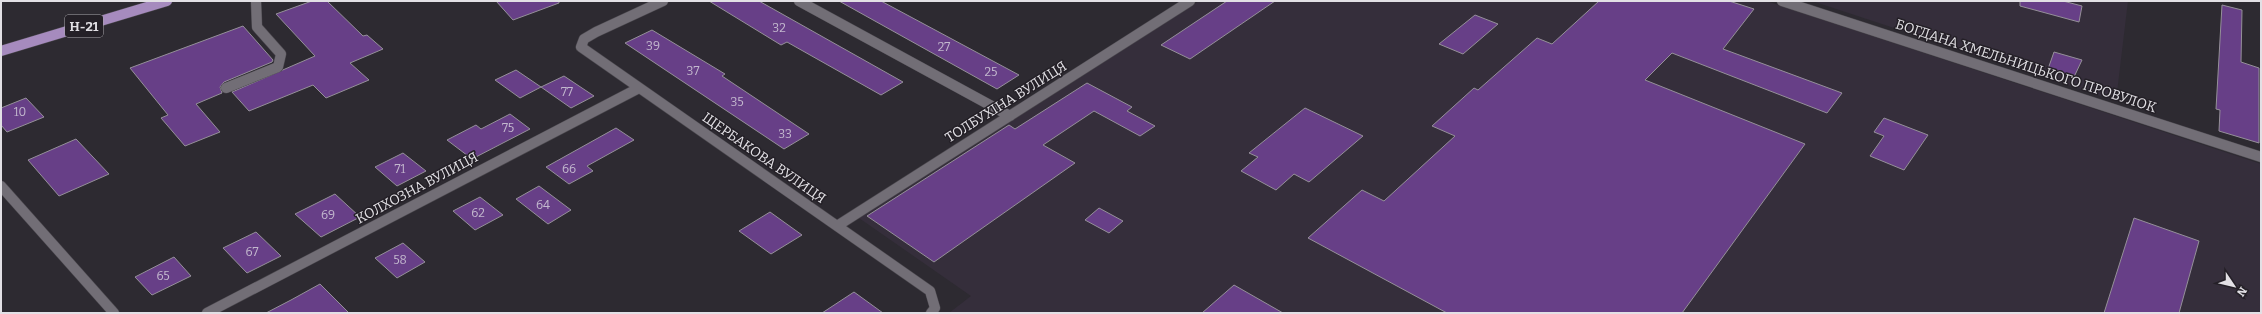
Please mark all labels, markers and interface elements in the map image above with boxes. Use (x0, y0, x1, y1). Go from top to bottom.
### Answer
road number: Н-21 (65, 15, 103, 37)
street label: БОГДАНА ХМЕЛЬНИЦЬКОГО ПРОВУЛОК (1893, 16, 2159, 116)
house number: 32 (772, 21, 786, 35)
house number: 39 (646, 39, 660, 53)
house number: 27 (938, 40, 950, 54)
street label: ТОЛБУХІНА ВУЛИЦЯ (942, 58, 1070, 146)
house number: 37 (687, 64, 699, 78)
house number: 25 (985, 65, 997, 79)
house number: 77 (561, 85, 573, 99)
house number: 35 (730, 95, 744, 109)
house number: 10 (14, 105, 26, 119)
street label: ЩЕРБАКОВА ВУЛИЦЯ (699, 109, 829, 207)
house number: 75 (502, 121, 514, 135)
house number: 33 (778, 127, 792, 141)
street label: КОЛХОЗНА ВУЛИЦЯ (353, 149, 481, 227)
house number: 71 (395, 162, 406, 176)
house number: 66 (562, 162, 576, 176)
house number: 64 (536, 198, 550, 212)
house number: 62 (471, 206, 485, 220)
house number: 69 (321, 208, 335, 222)
house number: 67 (246, 245, 258, 259)
house number: 58 (393, 253, 407, 267)
north arrow (2214, 266, 2254, 306)
house number: 65 (156, 269, 170, 283)
text: N (2234, 284, 2250, 299)

